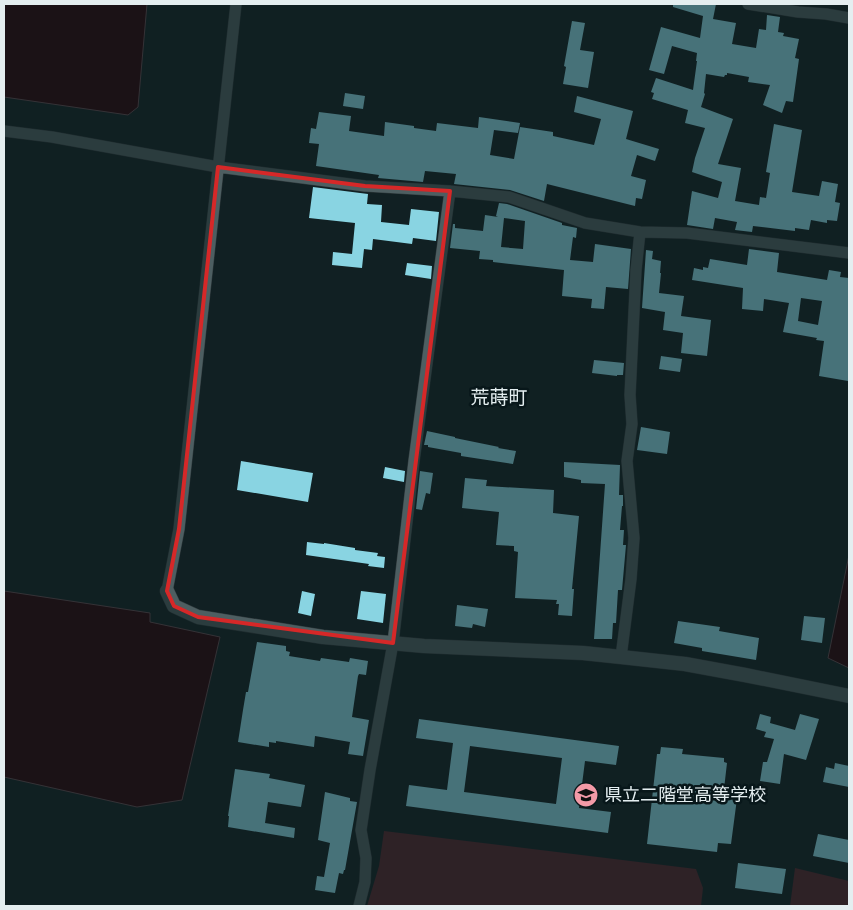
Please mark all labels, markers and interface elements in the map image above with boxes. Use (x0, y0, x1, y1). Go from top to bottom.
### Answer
district label: 荒蒔町 (470, 385, 528, 408)
school or university icon: 県立二階堂高等学校 (573, 782, 599, 808)
place label: 県立二階堂高等学校 (604, 783, 766, 805)

